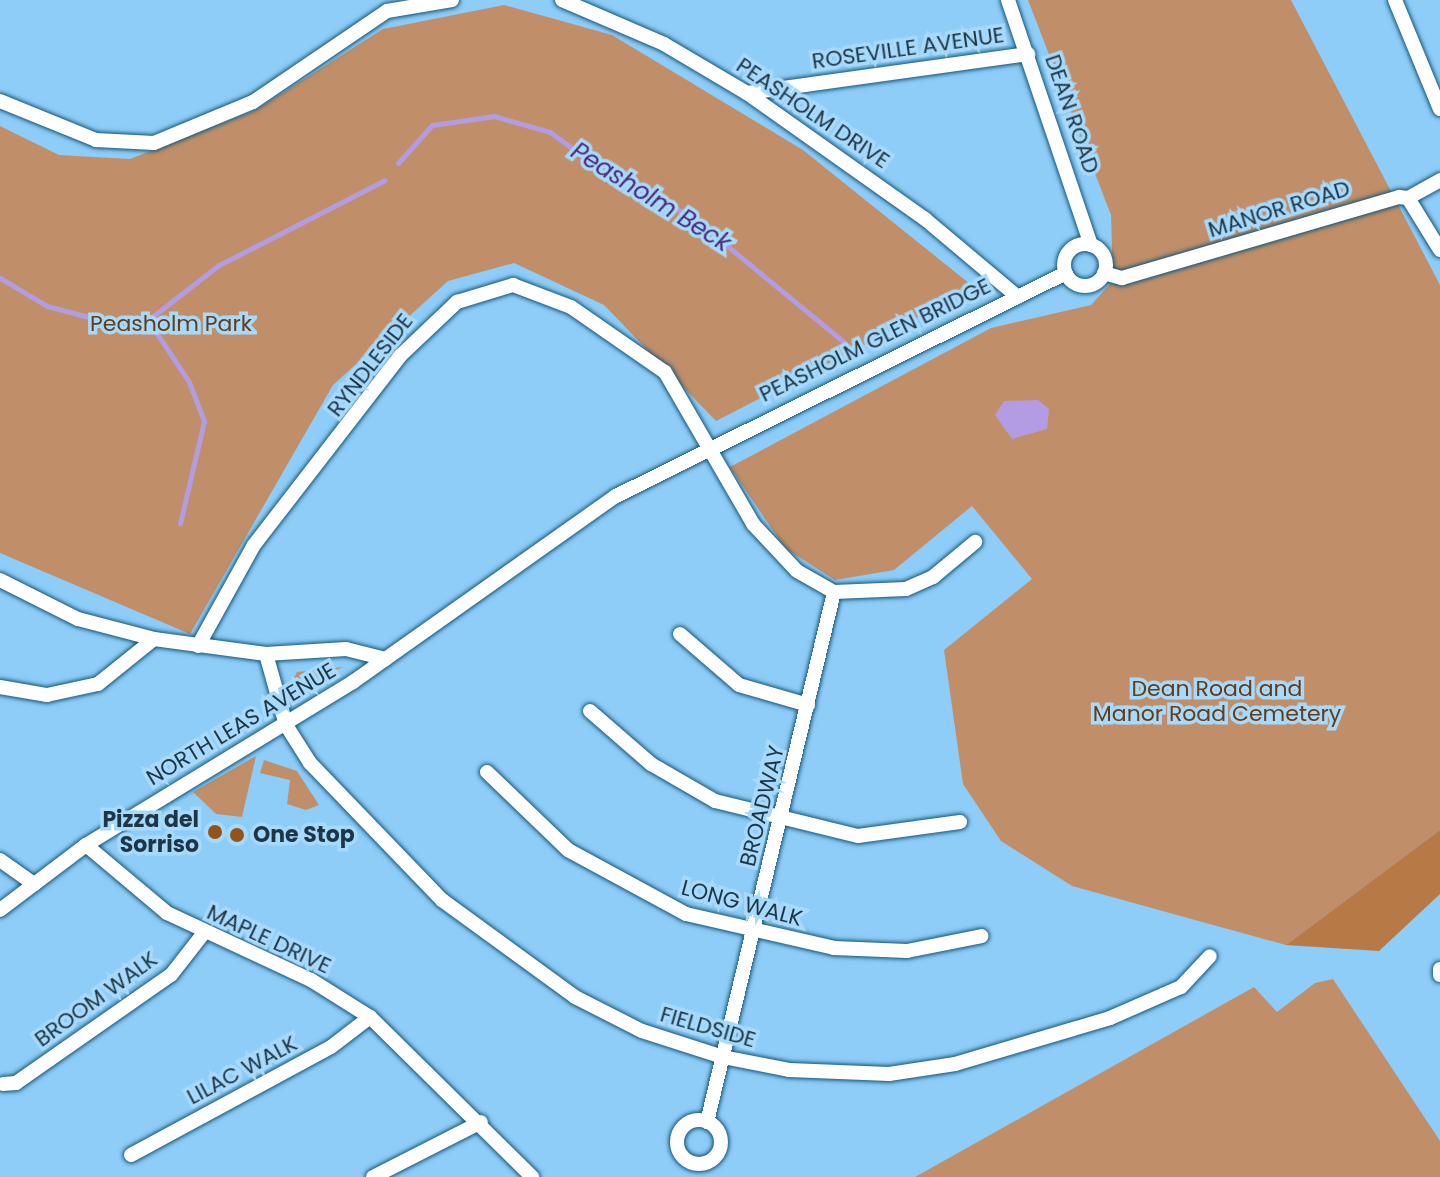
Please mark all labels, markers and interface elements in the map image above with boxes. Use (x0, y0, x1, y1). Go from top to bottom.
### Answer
street label: ROSEVILLE AVENUE (810, 21, 1006, 75)
street label: DEAN ROAD (1039, 51, 1105, 177)
street label: PEASHOLM DRIVE (731, 52, 895, 174)
water label: Peasholm Beck (566, 136, 736, 258)
street label: MANOR ROAD (1205, 175, 1353, 243)
street label: PEASHOLM GLEN BRIDGE (755, 272, 995, 408)
street label: RYNDLESIDE (322, 308, 418, 422)
park label: Peasholm Park (90, 311, 252, 337)
street label: NORTH LEAS AVENUE (142, 657, 340, 791)
park label: Dean Road and Manor Road Cemetery (1093, 675, 1341, 726)
street label: BROADWAY (734, 743, 790, 869)
place label: Pizza del Sorriso (102, 806, 199, 858)
place label: One Stop (253, 822, 355, 848)
marker: Pizza del Sorriso (206, 823, 224, 841)
marker: One Stop (228, 826, 246, 844)
street label: LONG WALK (679, 874, 805, 932)
street label: MAPLE DRIVE (203, 899, 335, 979)
street label: BROOM WALK (29, 946, 163, 1052)
street label: FIELDSIDE (657, 1001, 759, 1053)
street label: LILAC WALK (182, 1030, 302, 1110)

